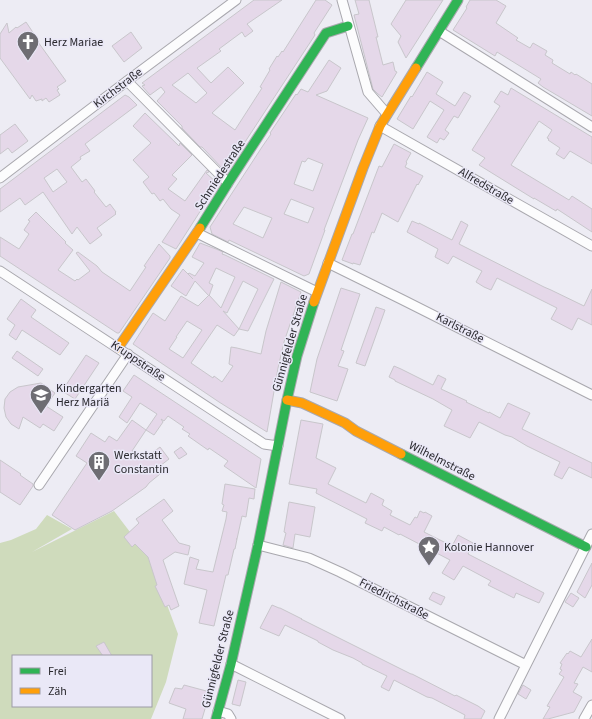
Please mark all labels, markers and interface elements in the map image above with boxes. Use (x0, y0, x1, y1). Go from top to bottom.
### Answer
church icon: Herz Mariae (15, 29, 41, 62)
place label: Herz Mariae (44, 34, 103, 51)
street label: Kirchstraße (90, 64, 146, 112)
street label: Schmiedestraße (191, 136, 249, 214)
street label: Alfredstraße (455, 163, 517, 209)
street label: Günnigfelder Straße (268, 292, 312, 394)
street label: Karlstraße (433, 309, 487, 347)
street label: Kruppstraße (107, 336, 169, 386)
place label: Kindergarten Herz Mariä (56, 380, 122, 411)
school or university icon: Kindergarten Herz Mariä (28, 382, 54, 415)
street label: Wilhelmstraße (406, 437, 478, 485)
place label: Werkstatt Constantin (114, 447, 169, 478)
building icon: Werkstatt Constantin (86, 449, 112, 482)
place icon: Kolonie Hannover (416, 534, 442, 567)
place label: Kolonie Hannover (444, 539, 535, 556)
street label: Friedrichstraße (356, 574, 432, 624)
street label: Günnigfelder Straße (198, 608, 238, 710)
legend (12, 655, 152, 707)
text: Frei (48, 663, 67, 680)
text: Zäh (48, 683, 67, 700)

